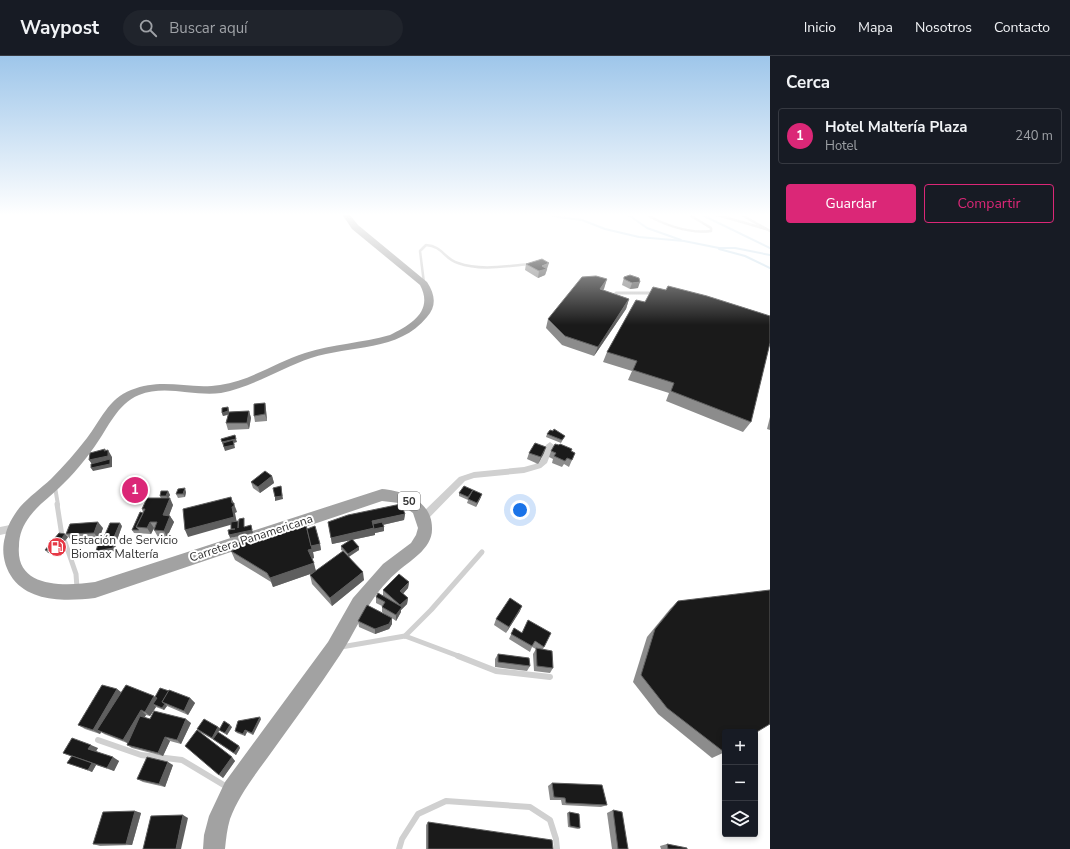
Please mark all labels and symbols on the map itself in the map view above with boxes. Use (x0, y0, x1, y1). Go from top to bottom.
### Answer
pin: 1 (122, 475, 148, 505)
road number: 50 (398, 492, 420, 510)
your location (510, 500, 530, 520)
street label: Carretera Panamericana (187, 510, 315, 566)
place label: Estación de Servicio Biomax Maltería (71, 532, 178, 562)
fuel station icon: Estación de Servicio Biomax Maltería (46, 536, 68, 558)

